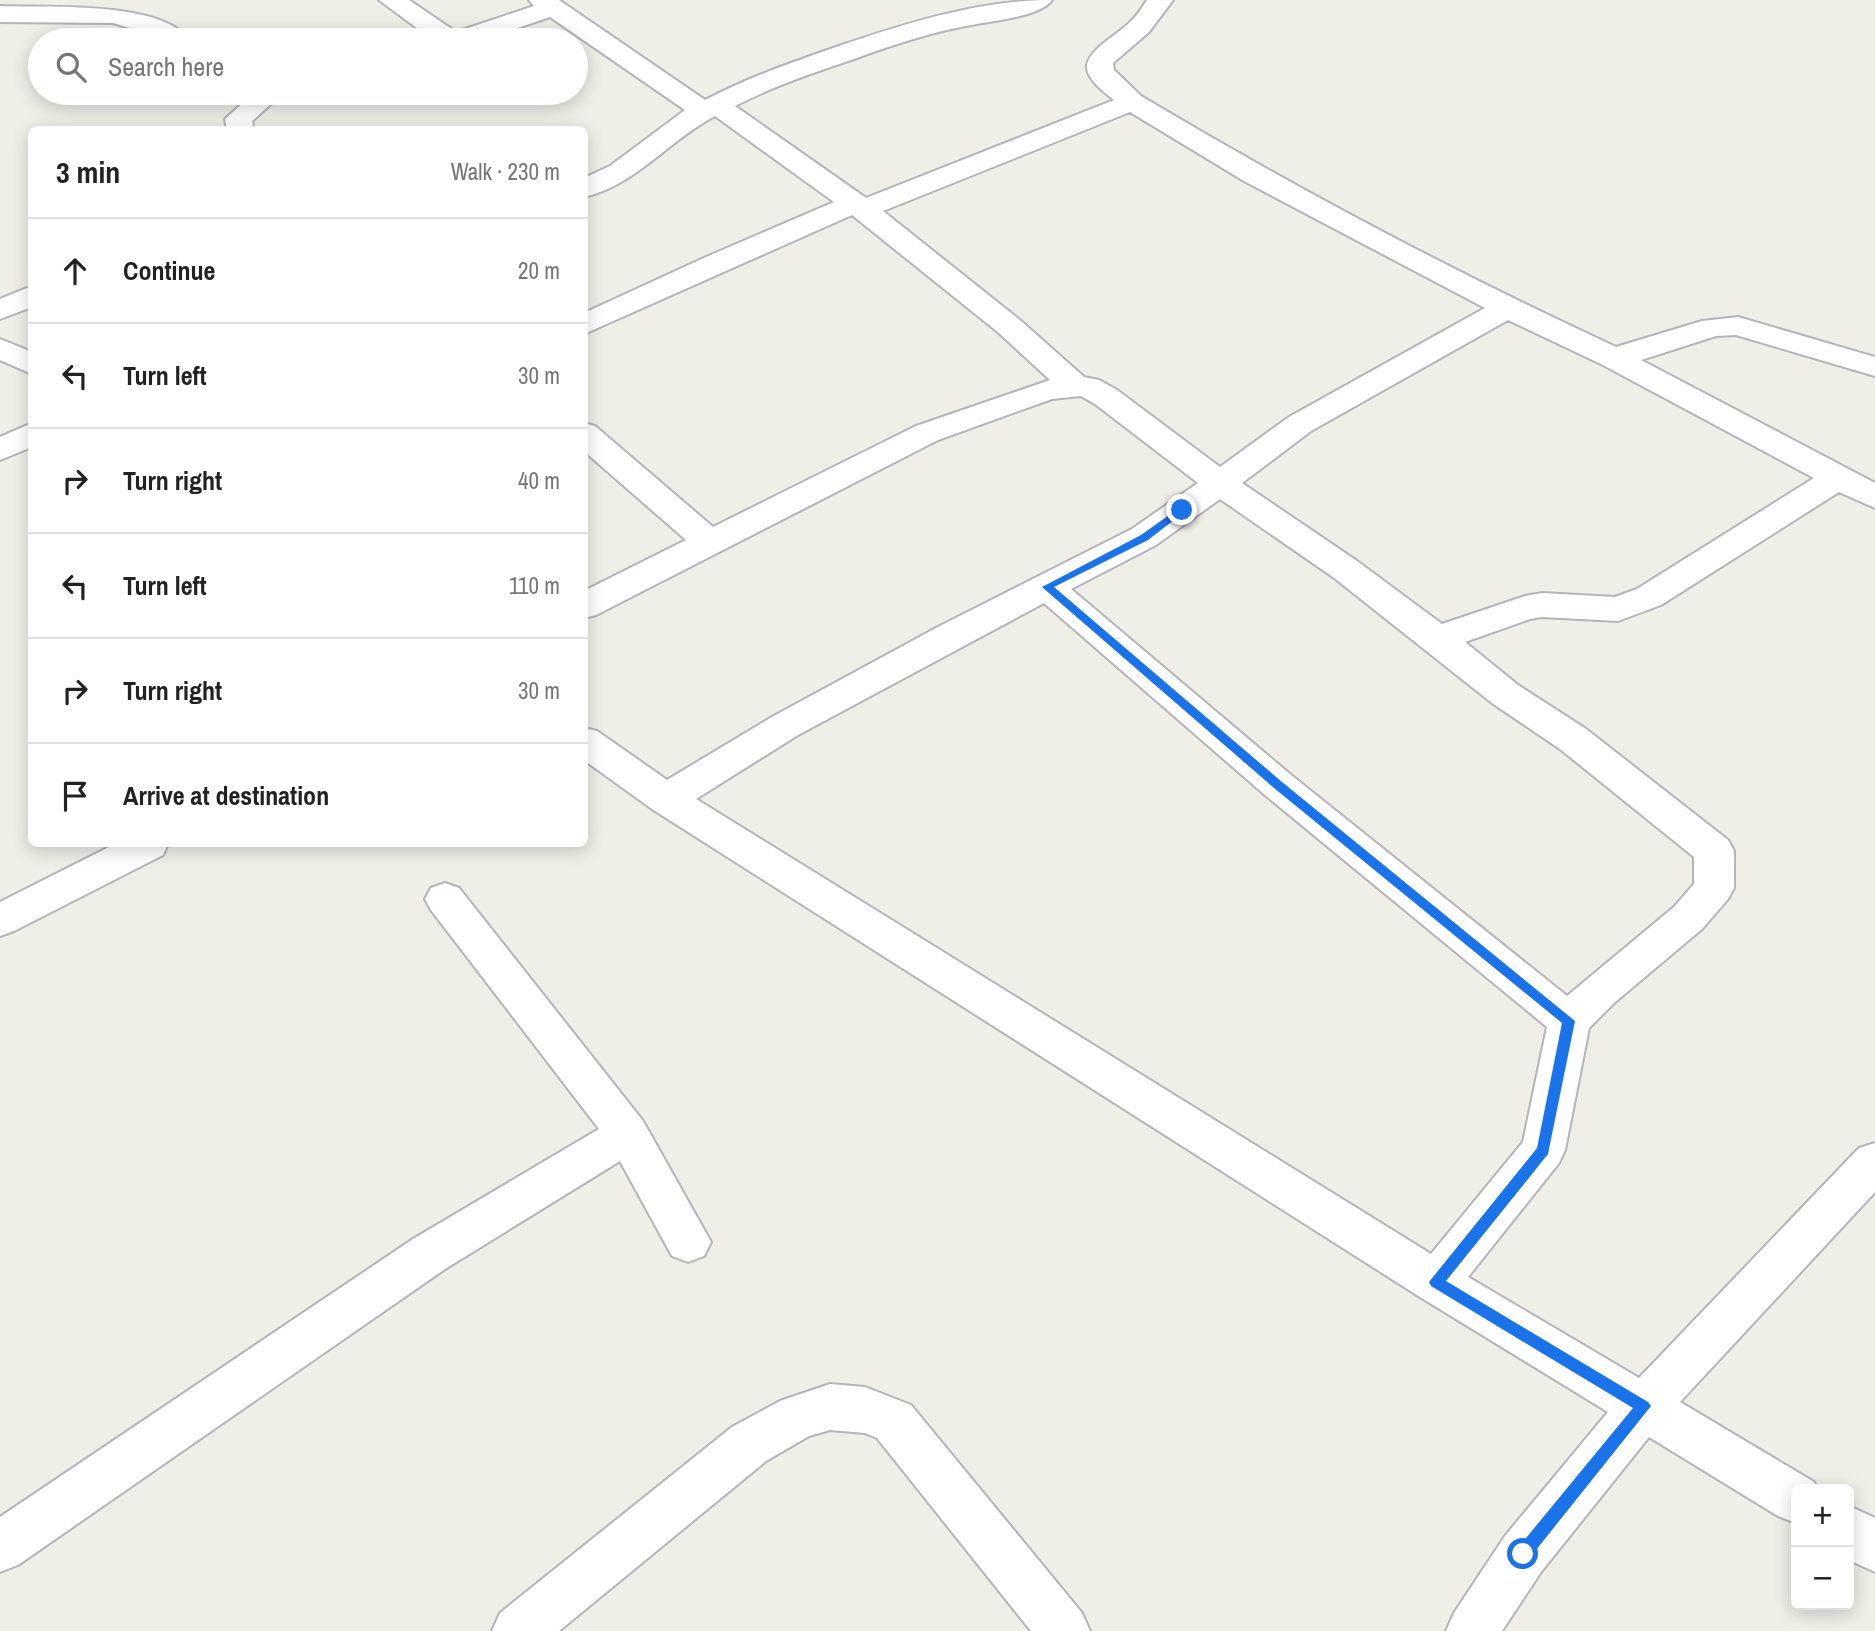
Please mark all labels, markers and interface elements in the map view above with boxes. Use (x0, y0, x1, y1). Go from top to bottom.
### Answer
search box (28, 28, 588, 105)
icon: search (52, 48, 90, 86)
text: Search here (108, 49, 224, 84)
text: 3 min (56, 152, 120, 192)
text: Walk · 230 m (451, 156, 560, 187)
icon: ahead (56, 252, 94, 290)
text: Continue (123, 253, 215, 288)
text: 20 m (518, 255, 560, 286)
icon: left (56, 357, 94, 395)
text: Turn left (123, 358, 207, 393)
text: 30 m (518, 360, 560, 391)
icon: right (56, 462, 94, 500)
text: Turn right (123, 463, 222, 498)
text: 40 m (518, 465, 560, 496)
route end (1166, 494, 1197, 525)
icon: left (56, 567, 94, 605)
text: Turn left (123, 568, 207, 603)
text: 110 m (509, 570, 560, 601)
icon: right (56, 672, 94, 710)
text: Turn right (123, 673, 222, 708)
text: 30 m (518, 675, 560, 706)
icon: arrive (56, 777, 94, 815)
text: Arrive at destination (123, 778, 329, 813)
map controls (1791, 1484, 1854, 1610)
button: + (1791, 1484, 1854, 1547)
route start (1507, 1538, 1538, 1569)
button: − (1791, 1547, 1854, 1610)

